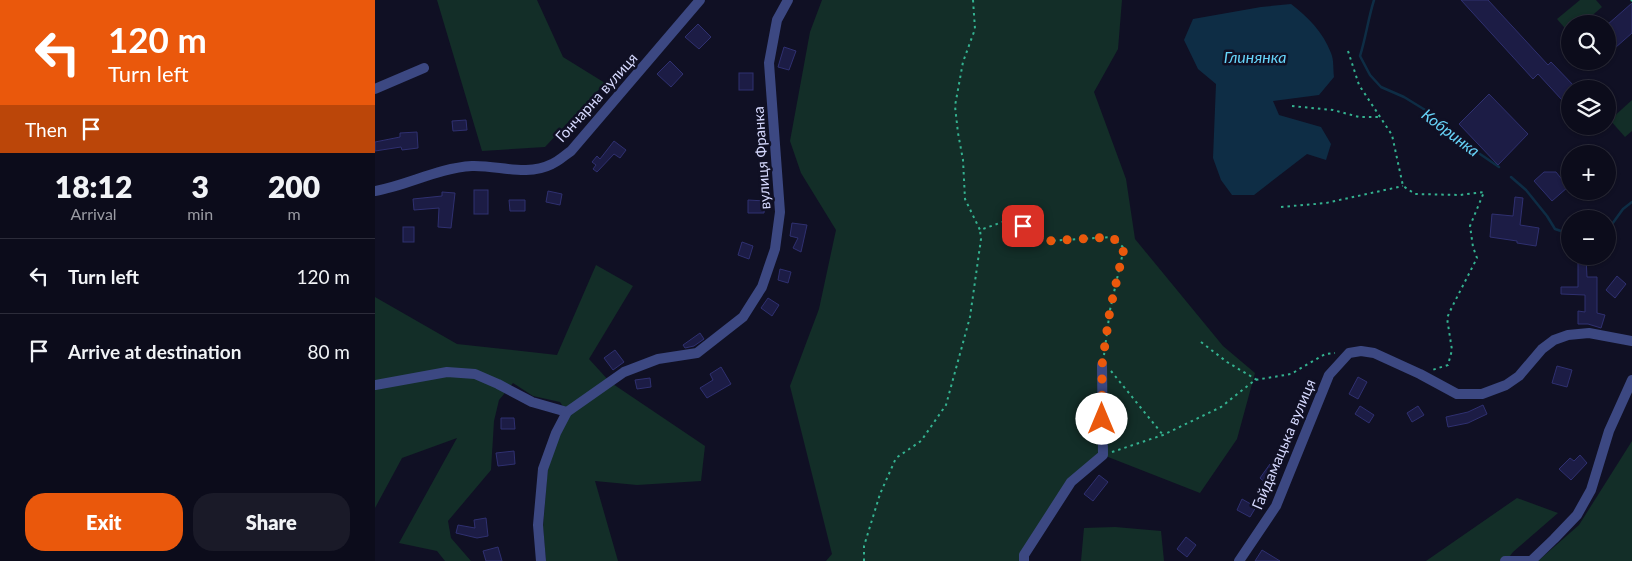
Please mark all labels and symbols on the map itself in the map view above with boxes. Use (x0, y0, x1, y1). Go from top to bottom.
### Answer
water label: Глинянка (1224, 47, 1286, 66)
street label: Гончарна вулиця (551, 49, 641, 145)
water label: Кобринка (1418, 104, 1484, 160)
street label: вулиця Франка (748, 106, 774, 210)
pin (1002, 205, 1044, 247)
street label: Гайдамацька вулиця (1247, 376, 1319, 512)
position arrow (1075, 392, 1127, 444)

